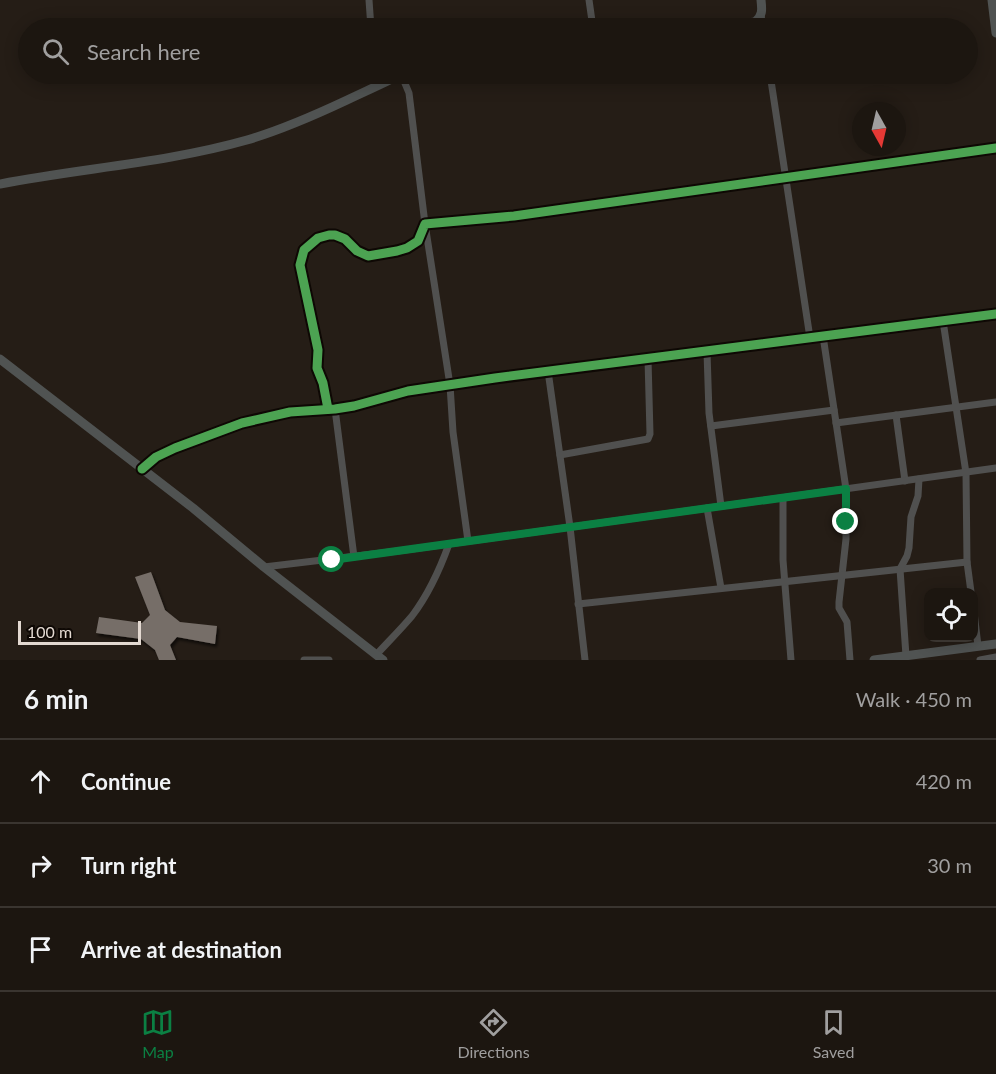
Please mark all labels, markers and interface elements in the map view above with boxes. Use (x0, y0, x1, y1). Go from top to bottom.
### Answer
search box (18, 18, 978, 84)
icon: search (39, 35, 72, 68)
text: Search here (87, 38, 200, 65)
north arrow (852, 102, 906, 156)
route end (832, 508, 858, 534)
route start (318, 546, 344, 572)
map controls (924, 588, 978, 642)
button: locate (924, 588, 978, 642)
scale bar (18, 618, 141, 646)
text: 100 m (27, 622, 72, 641)
text: 6 min (24, 683, 88, 715)
text: Walk · 450 m (856, 687, 972, 711)
icon: ahead (24, 765, 57, 798)
text: Continue (81, 768, 171, 795)
text: 420 m (916, 769, 972, 793)
icon: right (24, 849, 57, 882)
text: Turn right (81, 852, 176, 879)
text: 30 m (927, 853, 972, 877)
icon: arrive (24, 933, 57, 966)
text: Arrive at destination (81, 936, 282, 963)
tab: Map (141, 1006, 174, 1061)
tab: Directions (457, 1006, 530, 1061)
tab: Saved (813, 1006, 854, 1061)

